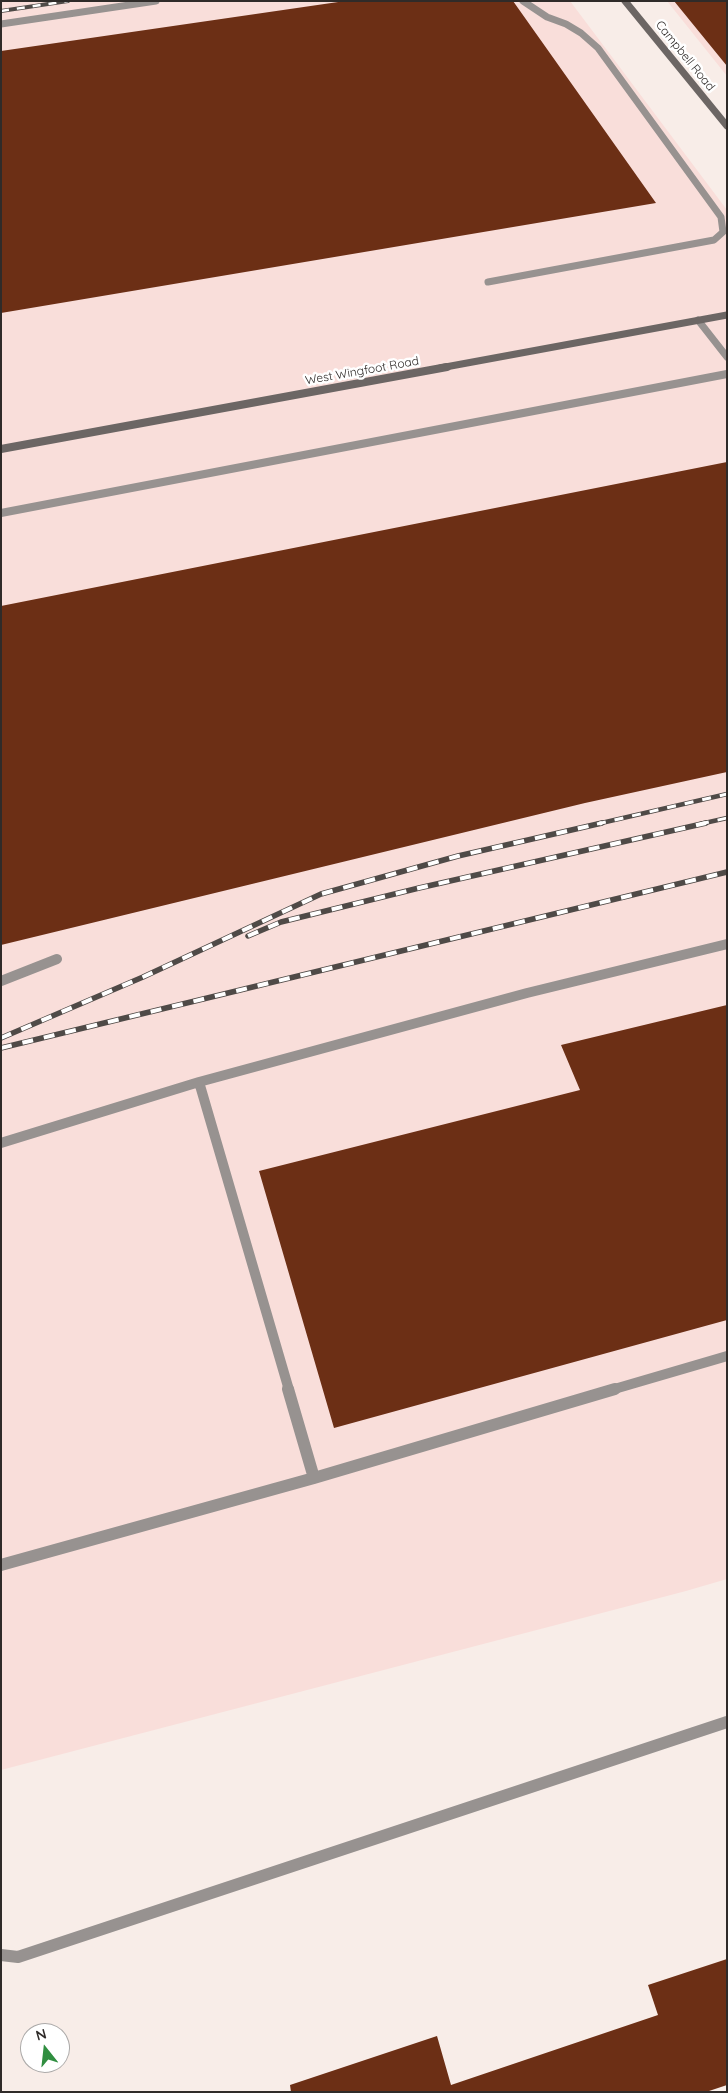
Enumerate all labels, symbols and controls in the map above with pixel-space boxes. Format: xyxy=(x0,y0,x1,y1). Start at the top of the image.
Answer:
street label: Campbell Road xyxy=(652,18,718,94)
street label: West Wingfoot Road xyxy=(304,354,420,388)
north arrow xyxy=(20,2023,70,2073)
text: N xyxy=(34,2024,49,2045)

